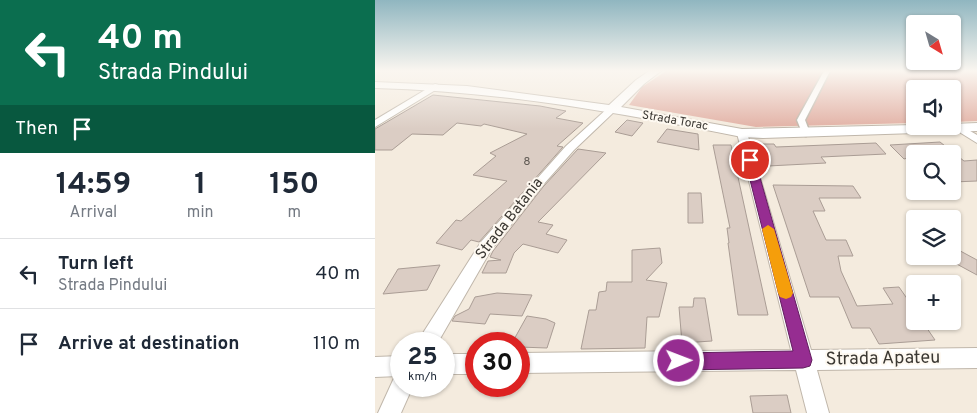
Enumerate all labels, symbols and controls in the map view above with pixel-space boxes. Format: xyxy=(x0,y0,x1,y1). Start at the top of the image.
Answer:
north arrow xyxy=(906,15,961,70)
map controls xyxy=(906,15,961,330)
text: 40 m xyxy=(98,17,183,61)
icon: left xyxy=(15,20,80,85)
text: Strada Pindului xyxy=(98,60,248,87)
button: sound xyxy=(906,80,961,135)
street label: Strada Torac xyxy=(641,107,709,135)
icon: arrive xyxy=(68,115,96,143)
text: Then xyxy=(15,117,58,141)
pin xyxy=(729,139,771,181)
button: search xyxy=(906,145,961,200)
icon: arrive xyxy=(736,146,764,174)
house number: 8 xyxy=(523,154,531,170)
text: 14:59 xyxy=(56,167,131,204)
text: 1 xyxy=(194,167,206,204)
text: 150 xyxy=(269,167,319,204)
street label: Strada Batania xyxy=(472,174,548,264)
text: Arrival xyxy=(70,203,117,223)
text: min xyxy=(187,203,213,223)
text: m xyxy=(287,203,301,223)
button: layers xyxy=(906,210,961,265)
text: Turn left xyxy=(58,252,134,276)
icon: left xyxy=(15,260,43,288)
text: 40 m xyxy=(315,262,360,286)
button: + xyxy=(906,275,961,330)
text: Strada Pindului xyxy=(58,276,167,296)
icon: arrive xyxy=(15,330,43,358)
text: Arrive at destination xyxy=(58,332,239,356)
text: 110 m xyxy=(313,332,360,356)
speed limit sign: 30 xyxy=(465,332,530,397)
position arrow xyxy=(652,334,704,386)
text: 25 xyxy=(407,342,438,374)
street label: Strada Apateu xyxy=(826,347,940,371)
text: km/h xyxy=(408,369,437,385)

